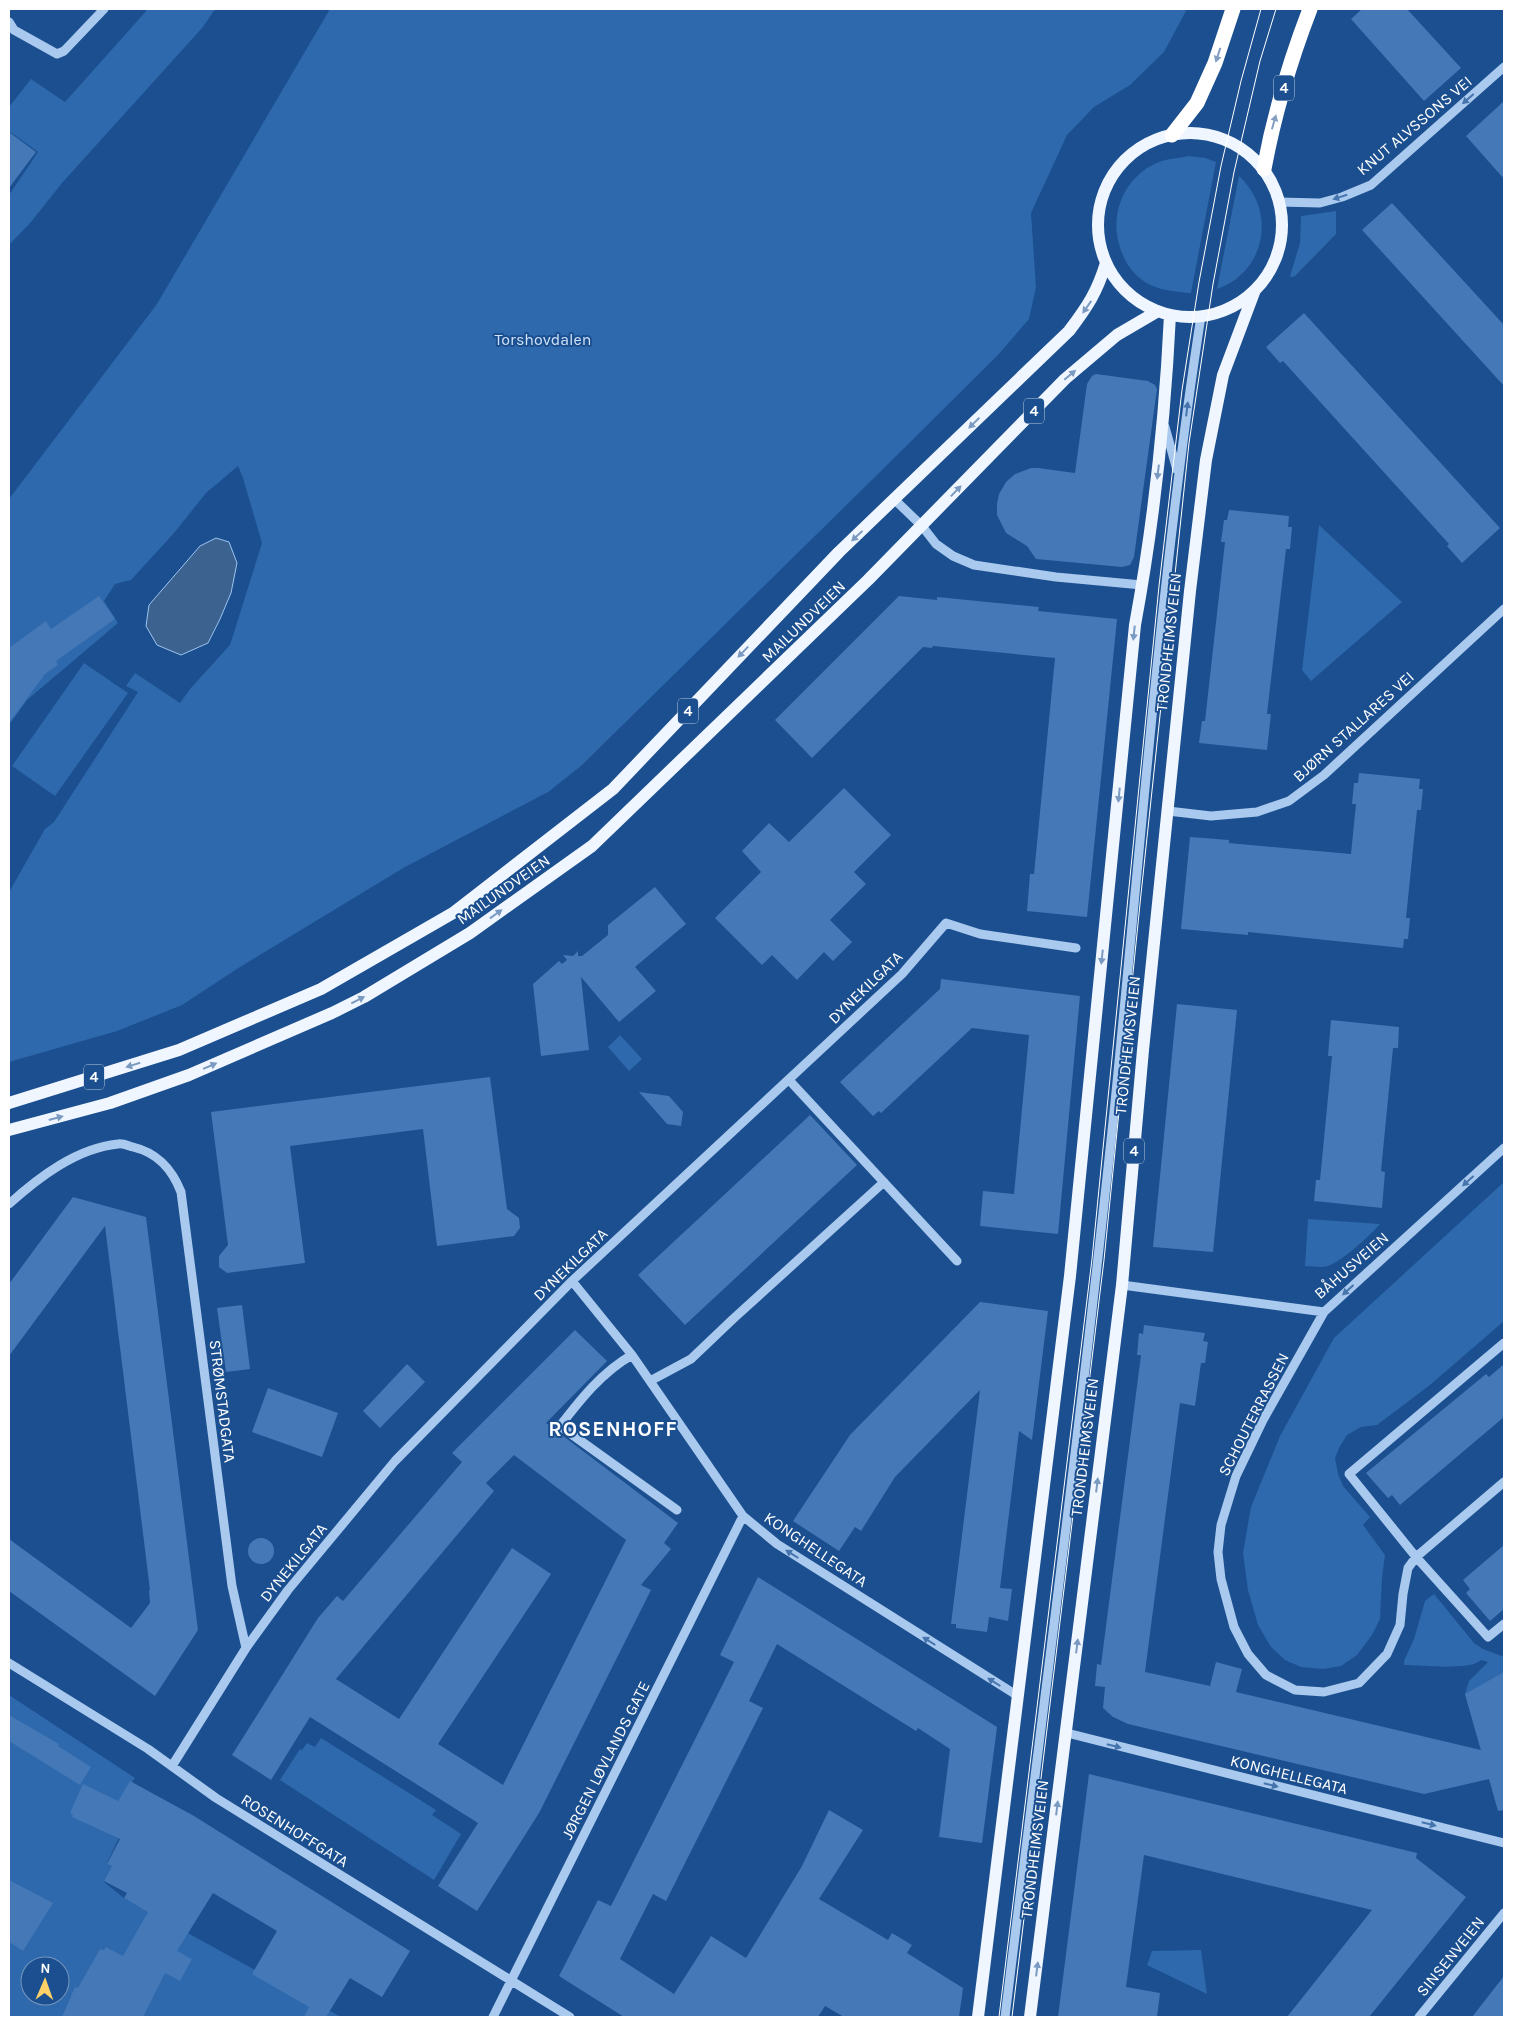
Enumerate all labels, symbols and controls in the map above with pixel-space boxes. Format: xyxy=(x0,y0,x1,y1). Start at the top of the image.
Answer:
one-way arrow xyxy=(1214,48,1222,63)
street label: KNUT ALVSSONS VEI xyxy=(1353,72,1476,179)
road number: 4 xyxy=(1274,76,1294,100)
one-way arrow xyxy=(1461,94,1474,105)
one-way arrow xyxy=(1270,114,1278,129)
one-way arrow xyxy=(1332,194,1347,202)
one-way arrow xyxy=(1082,300,1092,314)
park label: Torshovdalen xyxy=(495,330,591,349)
one-way arrow xyxy=(1063,370,1076,381)
road number: 4 xyxy=(1024,398,1044,424)
one-way arrow xyxy=(1183,401,1191,417)
one-way arrow xyxy=(968,417,980,429)
one-way arrow xyxy=(1154,465,1162,481)
one-way arrow xyxy=(950,486,962,498)
one-way arrow xyxy=(851,530,863,542)
street label: TRONDHEIMSVEIEN xyxy=(1152,572,1185,712)
street label: MAILUNDVEIEN xyxy=(758,577,849,666)
one-way arrow xyxy=(1130,625,1138,641)
one-way arrow xyxy=(737,646,749,658)
street label: BJØRN STALLARES VEI xyxy=(1289,667,1418,786)
road number: 4 xyxy=(678,698,698,724)
one-way arrow xyxy=(1114,787,1122,803)
street label: MAILUNDVEIEN xyxy=(453,850,553,928)
one-way arrow xyxy=(489,909,503,919)
street label: DYNEKILGATA xyxy=(824,947,906,1028)
one-way arrow xyxy=(1098,949,1106,965)
street label: TRONDHEIMSVEIEN xyxy=(1111,975,1144,1115)
one-way arrow xyxy=(351,996,365,1004)
one-way arrow xyxy=(125,1061,140,1069)
one-way arrow xyxy=(203,1061,217,1069)
road number: 4 xyxy=(84,1064,104,1090)
one-way arrow xyxy=(48,1113,63,1121)
road number: 4 xyxy=(1124,1138,1144,1164)
one-way arrow xyxy=(1463,1175,1475,1187)
street label: DYNEKILGATA xyxy=(529,1224,611,1305)
street label: BÅHUSVEIEN xyxy=(1310,1228,1392,1303)
one-way arrow xyxy=(1343,1284,1355,1296)
street label: STRØMSTADGATA xyxy=(206,1339,239,1464)
street label: SCHOUTERRASSEN xyxy=(1214,1349,1293,1479)
street label: TRONDHEIMSVEIEN xyxy=(1067,1377,1102,1517)
district label: ROSENHOFF xyxy=(548,1417,678,1441)
one-way arrow xyxy=(1093,1477,1101,1493)
street label: KONGHELLEGATA xyxy=(761,1508,871,1591)
street label: DYNEKILGATA xyxy=(256,1519,331,1606)
one-way arrow xyxy=(785,1549,799,1558)
one-way arrow xyxy=(922,1636,936,1646)
one-way arrow xyxy=(1073,1638,1081,1654)
one-way arrow xyxy=(987,1677,1000,1687)
street label: JØRGEN LØVLANDS GATE xyxy=(557,1678,654,1842)
one-way arrow xyxy=(1106,1742,1121,1750)
street label: KONGHELLEGATA xyxy=(1228,1751,1350,1798)
street label: TRONDHEIMSVEIEN xyxy=(1017,1779,1052,1919)
one-way arrow xyxy=(1264,1781,1279,1789)
street label: ROSENHOFFGATA xyxy=(238,1790,352,1871)
one-way arrow xyxy=(1053,1799,1061,1815)
one-way arrow xyxy=(1422,1820,1437,1828)
street label: SINSENVEIEN xyxy=(1412,1913,1488,2000)
north arrow xyxy=(20,1956,70,2006)
text: N xyxy=(40,1960,51,1977)
one-way arrow xyxy=(1033,1961,1041,1977)

